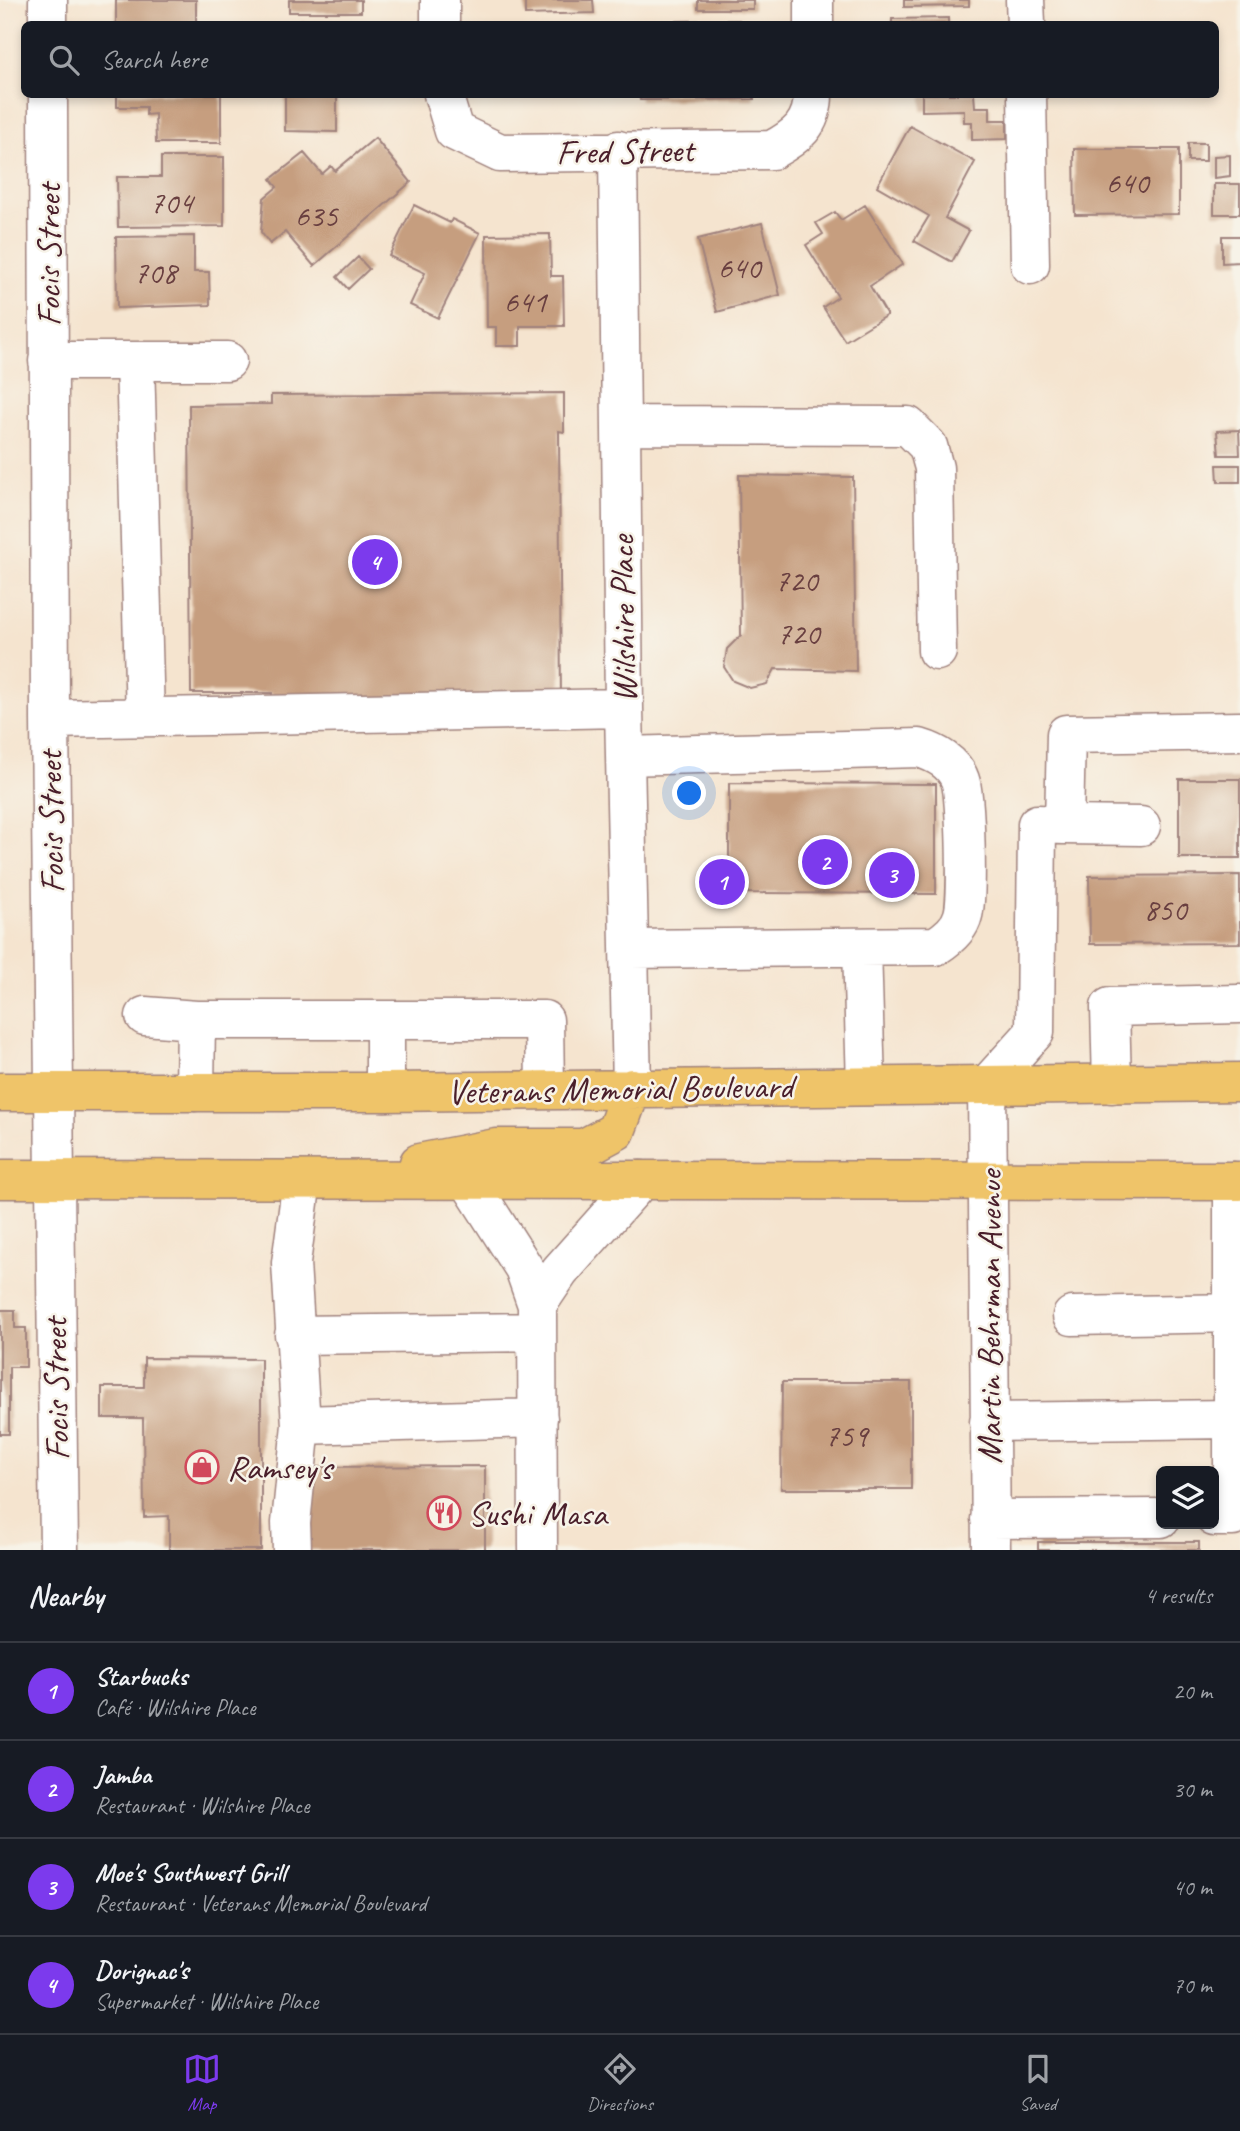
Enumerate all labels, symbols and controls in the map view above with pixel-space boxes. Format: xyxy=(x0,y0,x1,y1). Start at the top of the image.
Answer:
search box xyxy=(21,21,1219,98)
icon: search xyxy=(45,41,83,79)
text: Search here xyxy=(101,43,207,76)
street label: Fred Street xyxy=(556,127,697,175)
house number: 640 xyxy=(1105,162,1151,203)
street label: Focis Street xyxy=(26,180,71,326)
house number: 704 xyxy=(149,182,196,223)
house number: 635 xyxy=(294,195,339,236)
house number: 640 xyxy=(717,247,763,288)
house number: 708 xyxy=(133,252,179,293)
house number: 641 xyxy=(503,281,548,322)
street label: Wilshire Place xyxy=(599,532,647,703)
pin: 4 xyxy=(352,536,398,588)
house number: 720 xyxy=(774,560,820,601)
house number: 720 xyxy=(776,613,822,654)
street label: Focis Street xyxy=(27,747,75,894)
your location xyxy=(672,776,706,810)
pin: 2 xyxy=(802,836,848,888)
pin: 3 xyxy=(869,849,915,901)
pin: 1 xyxy=(699,856,745,908)
house number: 850 xyxy=(1143,889,1189,930)
street label: Veterans Memorial Boulevard xyxy=(447,1063,798,1115)
street label: Martin Behrman Avenue xyxy=(967,1168,1012,1464)
street label: Focis Street xyxy=(32,1314,80,1461)
house number: 759 xyxy=(824,1415,870,1456)
place label: Ramsey's xyxy=(227,1445,335,1490)
shop icon: Ramsey's xyxy=(183,1448,221,1486)
map controls xyxy=(1156,1466,1219,1529)
button: layers xyxy=(1156,1466,1219,1529)
place label: Sushi Masa xyxy=(468,1491,610,1536)
restaurant icon: Sushi Masa xyxy=(425,1494,463,1532)
text: Nearby xyxy=(28,1577,104,1615)
text: 4 results xyxy=(1145,1581,1212,1610)
text: Starbucks xyxy=(95,1660,187,1693)
text: 1 xyxy=(46,1677,56,1706)
text: 20 m xyxy=(1173,1677,1212,1706)
text: Café · Wilshire Place xyxy=(95,1693,256,1722)
text: Jamba xyxy=(95,1758,152,1791)
text: 2 xyxy=(46,1775,56,1804)
text: 30 m xyxy=(1173,1775,1212,1804)
text: Restaurant · Wilshire Place xyxy=(95,1791,310,1820)
text: Moe's Southwest Grill xyxy=(95,1856,286,1889)
text: 3 xyxy=(46,1873,56,1902)
text: 40 m xyxy=(1173,1873,1212,1902)
text: Restaurant · Veterans Memorial Boulevard xyxy=(95,1889,427,1918)
text: Dorignac's xyxy=(95,1954,188,1987)
text: 4 xyxy=(46,1971,56,2000)
text: 70 m xyxy=(1173,1971,1212,2000)
text: Supermarket · Wilshire Place xyxy=(95,1987,318,2016)
tab: Map xyxy=(183,2050,221,2116)
tab: Directions xyxy=(587,2050,653,2116)
tab: Saved xyxy=(1019,2050,1057,2116)

